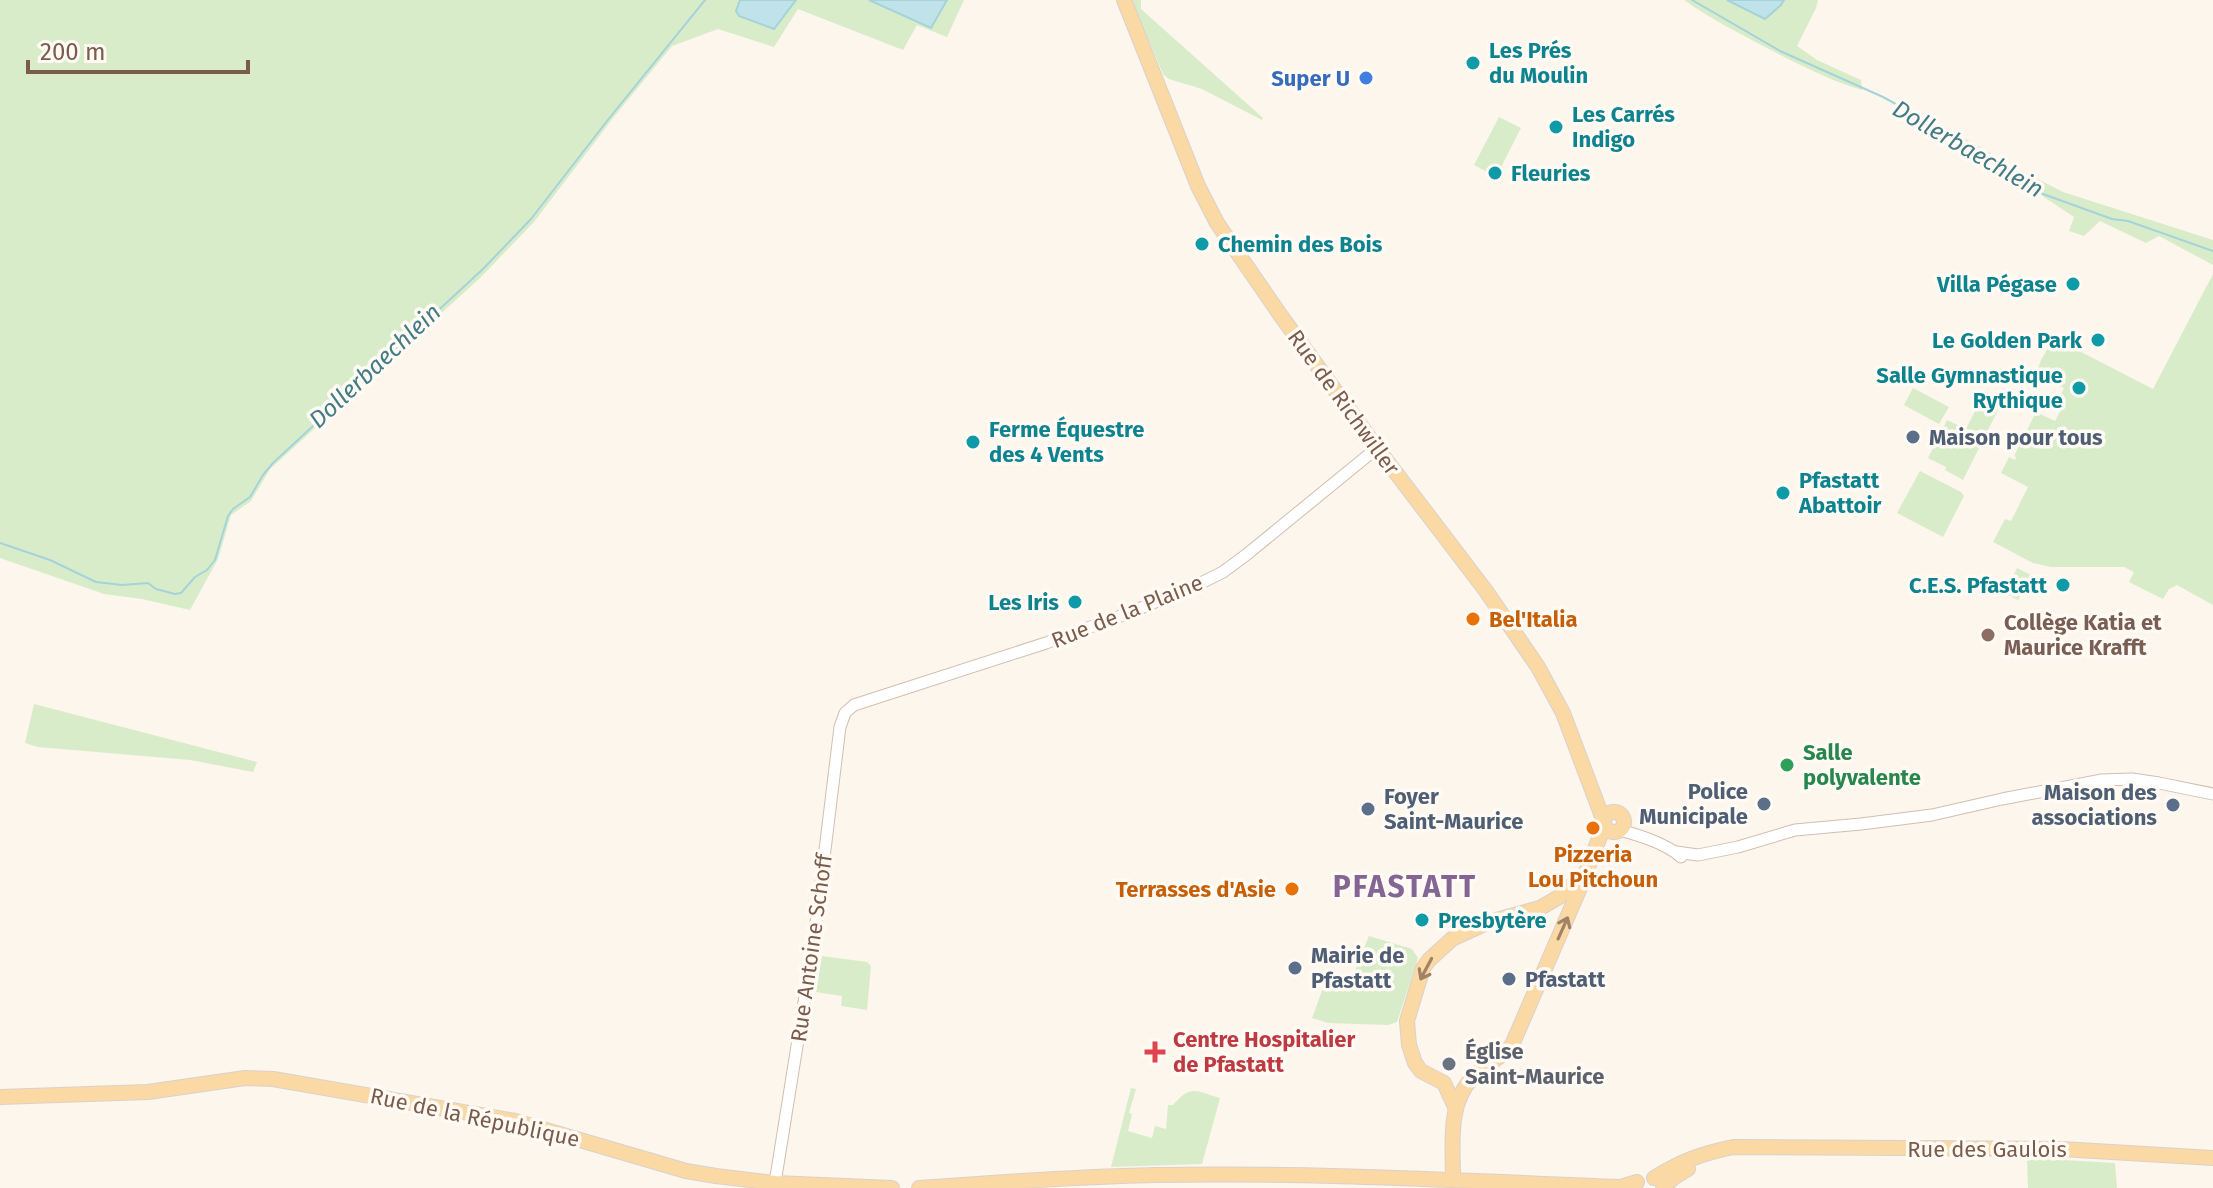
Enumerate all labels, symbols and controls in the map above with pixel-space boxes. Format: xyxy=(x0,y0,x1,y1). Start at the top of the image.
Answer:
scale bar xyxy=(28,24,248,74)
place label: Les Prés du Moulin xyxy=(1489,37,1588,89)
text: 200 m xyxy=(40,38,106,66)
marker: Les Prés du Moulin xyxy=(1464,54,1482,72)
place label: Super U xyxy=(1271,65,1350,92)
marker: Super U xyxy=(1357,69,1375,87)
water label: Dollerbaechlein xyxy=(1888,95,2048,203)
place label: Les Carrés Indigo xyxy=(1572,101,1675,153)
marker: Les Carrés Indigo xyxy=(1547,118,1565,136)
place label: Fleuries xyxy=(1511,160,1591,187)
marker: Fleuries xyxy=(1486,164,1504,182)
place label: Chemin des Bois xyxy=(1218,231,1383,258)
marker: Chemin des Bois xyxy=(1193,235,1211,253)
place label: Villa Pégase xyxy=(1936,271,2057,298)
marker: Villa Pégase xyxy=(2064,275,2082,293)
water label: Dollerbaechlein xyxy=(304,298,446,434)
street label: Rue de Richwiller xyxy=(1282,324,1406,481)
place label: Le Golden Park xyxy=(1932,327,2083,354)
marker: Le Golden Park xyxy=(2089,331,2107,349)
place label: Salle Gymnastique Rythique xyxy=(1876,362,2063,414)
marker: Salle Gymnastique Rythique xyxy=(2070,379,2088,397)
place label: Ferme Équestre des 4 Vents xyxy=(989,416,1144,468)
place label: Maison pour tous xyxy=(1929,424,2103,451)
marker: Maison pour tous xyxy=(1904,428,1922,446)
marker: Ferme Équestre des 4 Vents xyxy=(964,433,982,451)
place label: Pfastatt Abattoir xyxy=(1798,467,1882,519)
marker: Pfastatt Abattoir xyxy=(1774,484,1792,502)
street label: Rue de la Plaine xyxy=(1047,569,1207,654)
place label: C.E.S. Pfastatt xyxy=(1909,572,2047,599)
marker: C.E.S. Pfastatt xyxy=(2054,576,2072,594)
place label: Les Iris xyxy=(988,589,1059,616)
marker: Les Iris xyxy=(1066,593,1084,611)
place label: Bel'Italia xyxy=(1489,606,1577,633)
place label: Collège Katia et Maurice Krafft xyxy=(2004,609,2162,661)
marker: Bel'Italia xyxy=(1464,610,1482,628)
marker: Collège Katia et Maurice Krafft xyxy=(1979,626,1997,644)
place label: Salle polyvalente xyxy=(1803,739,1921,791)
marker: Salle polyvalente xyxy=(1778,756,1796,774)
place label: Police Municipale xyxy=(1639,778,1748,830)
place label: Maison des associations xyxy=(2032,779,2157,831)
place label: Foyer Saint-Maurice xyxy=(1384,783,1523,835)
marker: Police Municipale xyxy=(1755,795,1773,813)
marker: Maison des associations xyxy=(2164,796,2182,814)
marker: Foyer Saint-Maurice xyxy=(1359,800,1377,818)
marker: Pizzeria Lou Pitchoun xyxy=(1584,819,1602,837)
place label: Pizzeria Lou Pitchoun xyxy=(1528,841,1658,893)
street label: Rue Antoine Schoff xyxy=(785,851,838,1044)
district label: PFASTATT xyxy=(1333,869,1477,905)
place label: Terrasses d'Asie xyxy=(1116,876,1276,903)
marker: Terrasses d'Asie xyxy=(1283,880,1301,898)
place label: Presbytère xyxy=(1438,907,1547,934)
marker: Presbytère xyxy=(1413,911,1431,929)
one-way arrow xyxy=(1556,916,1571,941)
place label: Mairie de Pfastatt xyxy=(1311,942,1404,994)
one-way arrow xyxy=(1418,956,1433,980)
marker: Mairie de Pfastatt xyxy=(1286,959,1304,977)
place label: Pfastatt xyxy=(1525,966,1606,993)
marker: Pfastatt xyxy=(1500,970,1518,988)
place label: Centre Hospitalier de Pfastatt xyxy=(1173,1026,1355,1078)
place label: Église Saint-Maurice xyxy=(1465,1038,1604,1090)
marker: Centre Hospitalier de Pfastatt xyxy=(1144,1041,1166,1063)
marker: Église Saint-Maurice xyxy=(1440,1055,1458,1073)
street label: Rue de la République xyxy=(368,1082,582,1153)
street label: Rue des Gaulois xyxy=(1907,1136,2067,1163)

